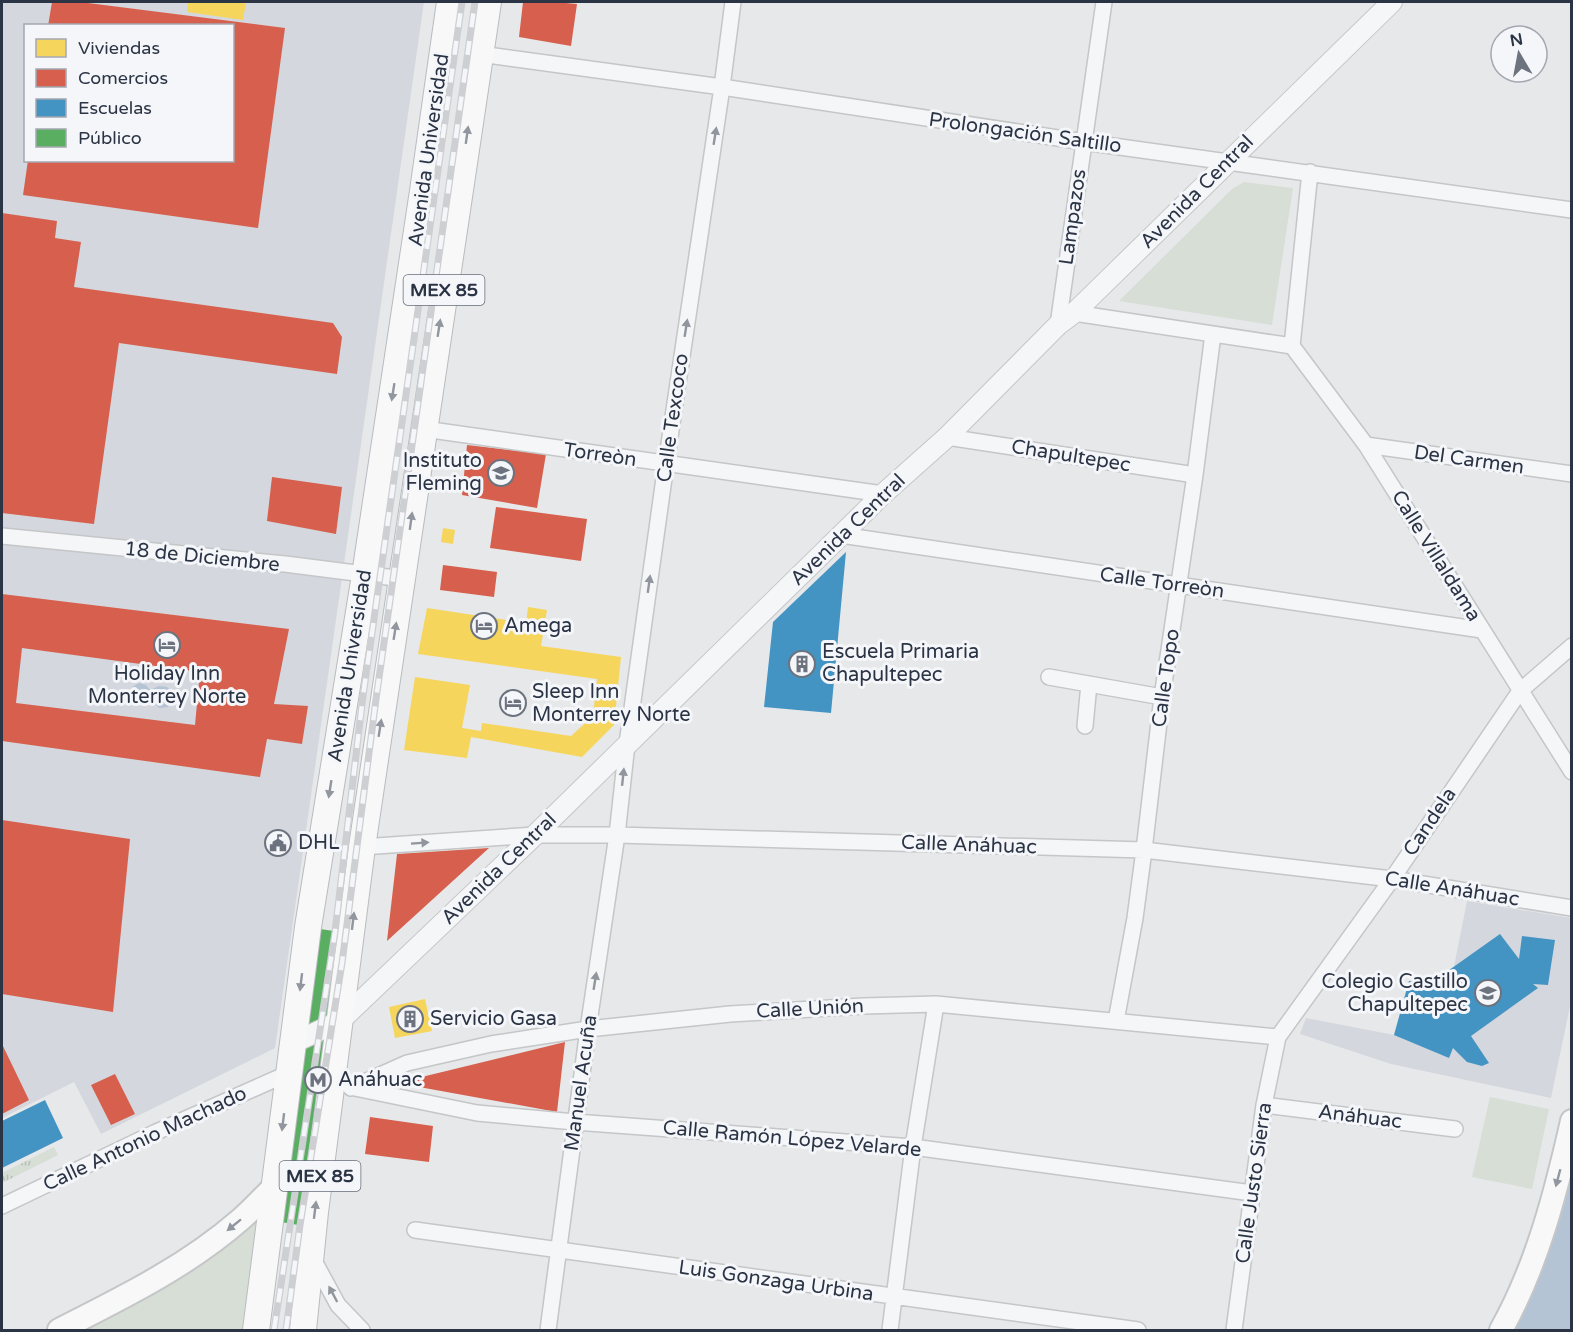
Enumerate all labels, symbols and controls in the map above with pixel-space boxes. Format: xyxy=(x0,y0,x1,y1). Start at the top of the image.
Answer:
legend xyxy=(24,24,234,162)
north arrow xyxy=(1489,24,1549,84)
text: N xyxy=(1509,29,1525,51)
text: Viviendas xyxy=(78,37,160,59)
street label: Avenida Universidad xyxy=(404,52,454,248)
text: Comercios xyxy=(78,67,168,89)
text: Escuelas xyxy=(78,97,152,119)
street label: Prolongación Saltillo xyxy=(927,108,1123,158)
one-way arrow xyxy=(463,126,472,145)
one-way arrow xyxy=(711,126,720,145)
text: Público xyxy=(78,127,142,149)
street label: Avenida Central xyxy=(1135,130,1259,254)
street label: Lampazos xyxy=(1054,167,1092,267)
road number: MEX 85 xyxy=(404,275,484,305)
one-way arrow xyxy=(434,319,443,338)
one-way arrow xyxy=(682,319,691,338)
street label: Calle Texcoco xyxy=(652,352,694,484)
one-way arrow xyxy=(388,382,397,401)
street label: Chapultepec xyxy=(1010,435,1132,477)
street label: Torreòn xyxy=(562,438,638,472)
street label: Del Carmen xyxy=(1412,440,1526,480)
place label: Instituto Fleming xyxy=(403,449,482,496)
school or university icon: Instituto Fleming xyxy=(486,458,516,488)
street label: Avenida Central xyxy=(786,469,910,591)
street label: Calle Villaldama xyxy=(1386,486,1486,626)
one-way arrow xyxy=(406,512,415,531)
street label: 18 de Diciembre xyxy=(123,537,281,577)
street label: Calle Torreòn xyxy=(1098,562,1226,604)
street label: Avenida Universidad xyxy=(323,568,377,764)
one-way arrow xyxy=(644,574,654,593)
hotel icon: Amega xyxy=(469,611,499,641)
place label: Amega xyxy=(504,614,572,638)
one-way arrow xyxy=(391,621,400,640)
street label: Calle Topo xyxy=(1147,627,1185,729)
hotel icon: Holiday Inn Monterrey Norte xyxy=(152,630,182,660)
place label: Escuela Primaria Chapultepec xyxy=(822,640,979,687)
building icon: Escuela Primaria Chapultepec xyxy=(787,649,817,679)
place label: Holiday Inn Monterrey Norte xyxy=(88,662,246,709)
place label: Sleep Inn Monterrey Norte xyxy=(532,680,691,727)
hotel icon: Sleep Inn Monterrey Norte xyxy=(498,688,528,718)
one-way arrow xyxy=(376,719,385,738)
one-way arrow xyxy=(618,768,628,787)
one-way arrow xyxy=(326,780,335,799)
street label: Candela xyxy=(1398,783,1462,861)
street label: Avenida Central xyxy=(437,808,561,930)
public building icon: DHL xyxy=(263,828,293,858)
place label: DHL xyxy=(298,831,340,855)
street label: Calle Anáhuac xyxy=(901,831,1037,859)
one-way arrow xyxy=(411,838,430,848)
street label: Calle Anáhuac xyxy=(1383,867,1521,911)
one-way arrow xyxy=(348,912,357,931)
place label: Colegio Castillo Chapultepec xyxy=(1322,970,1468,1017)
one-way arrow xyxy=(591,971,600,990)
one-way arrow xyxy=(296,973,305,992)
school or university icon: Colegio Castillo Chapultepec xyxy=(1473,978,1503,1008)
street label: Calle Unión xyxy=(755,994,865,1024)
building icon: Servicio Gasa xyxy=(395,1004,425,1034)
place label: Servicio Gasa xyxy=(430,1007,557,1031)
street label: Manuel Acuña xyxy=(560,1013,602,1153)
metro station icon: Anáhuac xyxy=(303,1065,333,1095)
place label: Anáhuac xyxy=(338,1068,422,1092)
street label: Calle Antonio Machado xyxy=(39,1081,251,1197)
street label: Anáhuac xyxy=(1317,1100,1403,1134)
street label: Calle Justo Sierra xyxy=(1231,1101,1277,1265)
one-way arrow xyxy=(279,1113,288,1132)
street label: Calle Ramón López Velarde xyxy=(662,1116,922,1162)
road number: MEX 85 xyxy=(280,1161,360,1191)
one-way arrow xyxy=(1553,1169,1563,1187)
one-way arrow xyxy=(311,1200,320,1219)
one-way arrow xyxy=(227,1218,242,1231)
street label: Luis Gonzaga Urbina xyxy=(677,1255,875,1307)
one-way arrow xyxy=(328,1285,338,1302)

